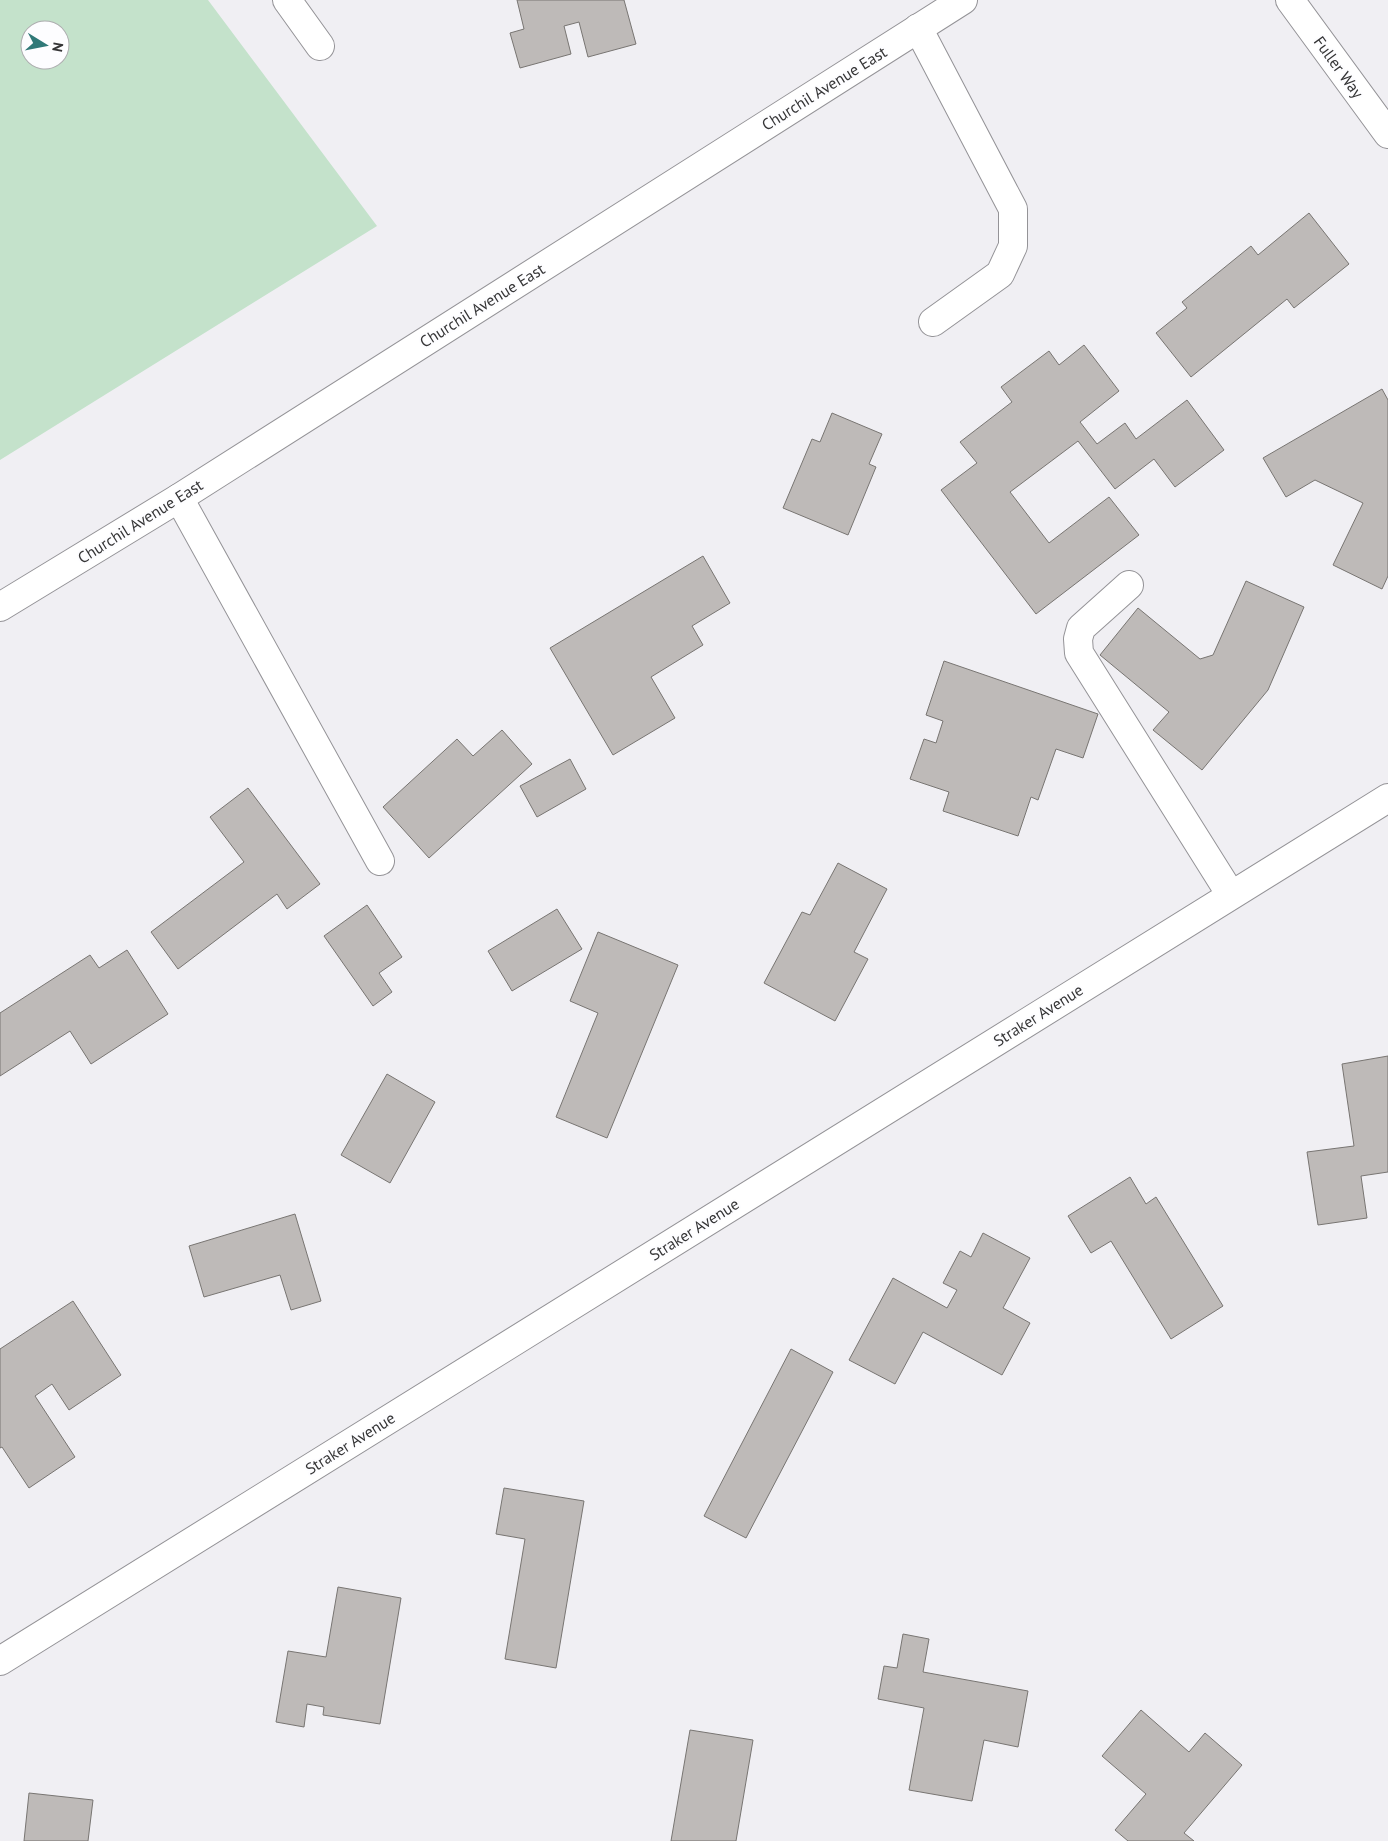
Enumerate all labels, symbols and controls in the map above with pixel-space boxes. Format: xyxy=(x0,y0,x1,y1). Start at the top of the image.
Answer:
north arrow xyxy=(20,20,70,70)
street label: Fuller Way xyxy=(1310,32,1368,102)
text: N xyxy=(48,41,67,53)
street label: Churchil Avenue East xyxy=(758,41,891,135)
street label: Churchil Avenue East xyxy=(416,258,549,352)
street label: Churchil Avenue East xyxy=(74,474,207,568)
street label: Straker Avenue xyxy=(989,979,1087,1051)
street label: Straker Avenue xyxy=(645,1193,743,1265)
street label: Straker Avenue xyxy=(301,1407,399,1479)

